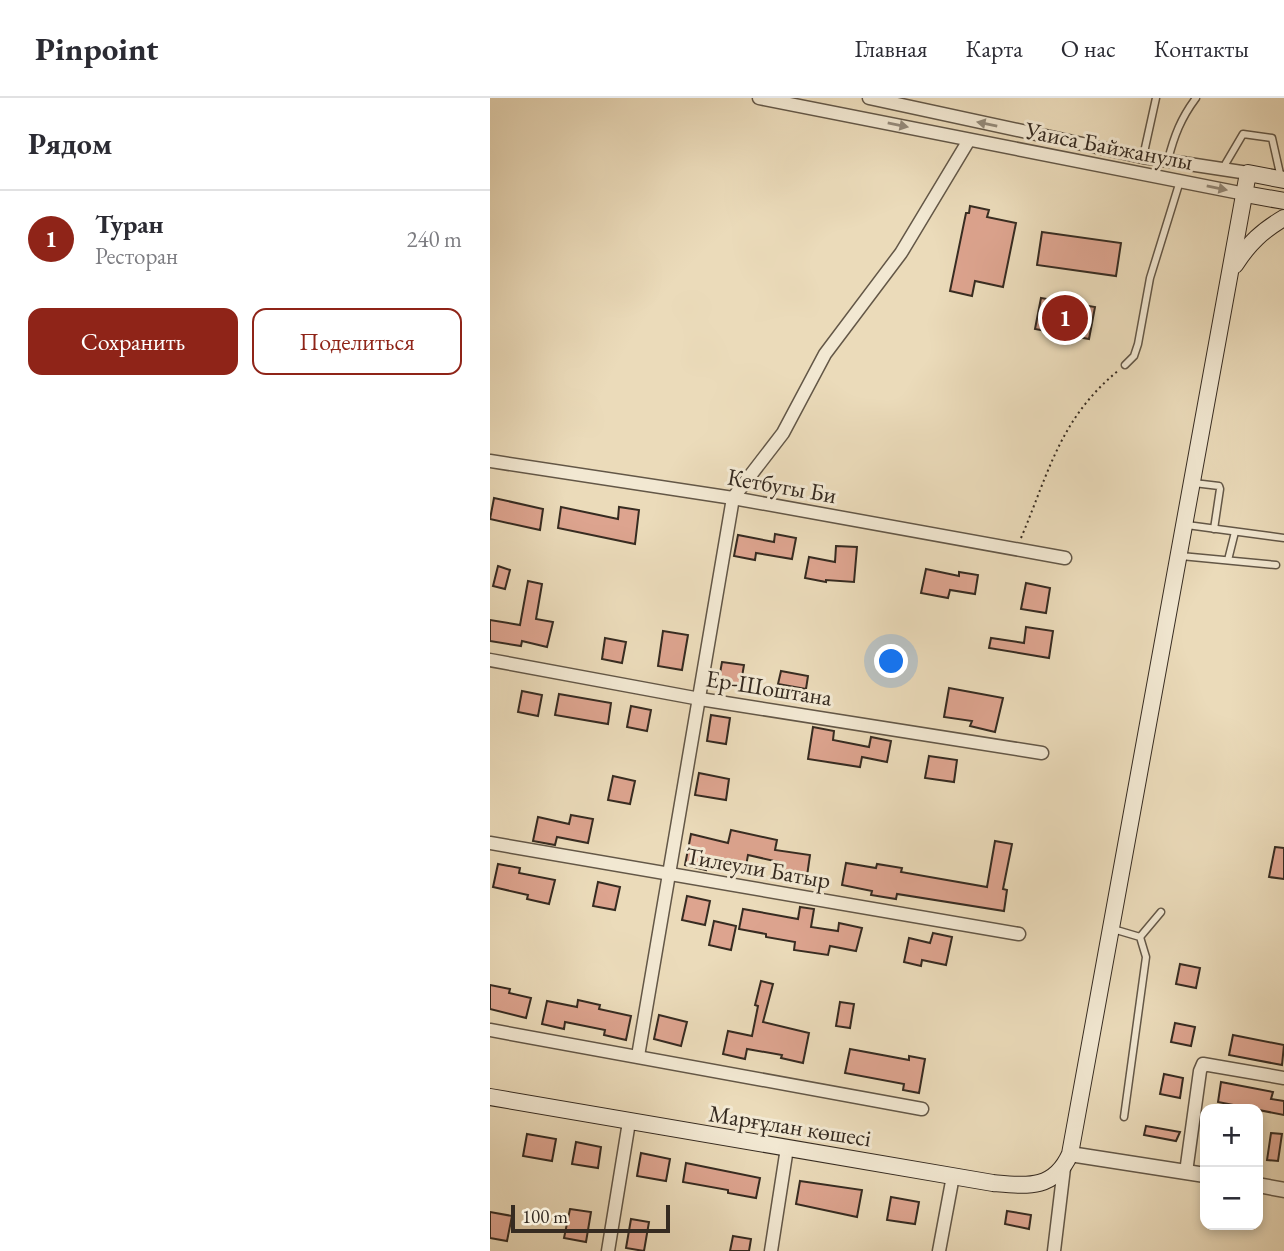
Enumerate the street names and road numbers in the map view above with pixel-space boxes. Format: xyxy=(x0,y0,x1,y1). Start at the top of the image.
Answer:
street label: Уаиса Байжанулы xyxy=(1022,114,1196,177)
street label: Кетбугы Би xyxy=(725,461,840,510)
street label: Ер-Шоштана xyxy=(704,662,835,713)
street label: Тилеули Батыр xyxy=(683,839,833,896)
street label: Марғұлан көшесі xyxy=(707,1097,874,1154)

